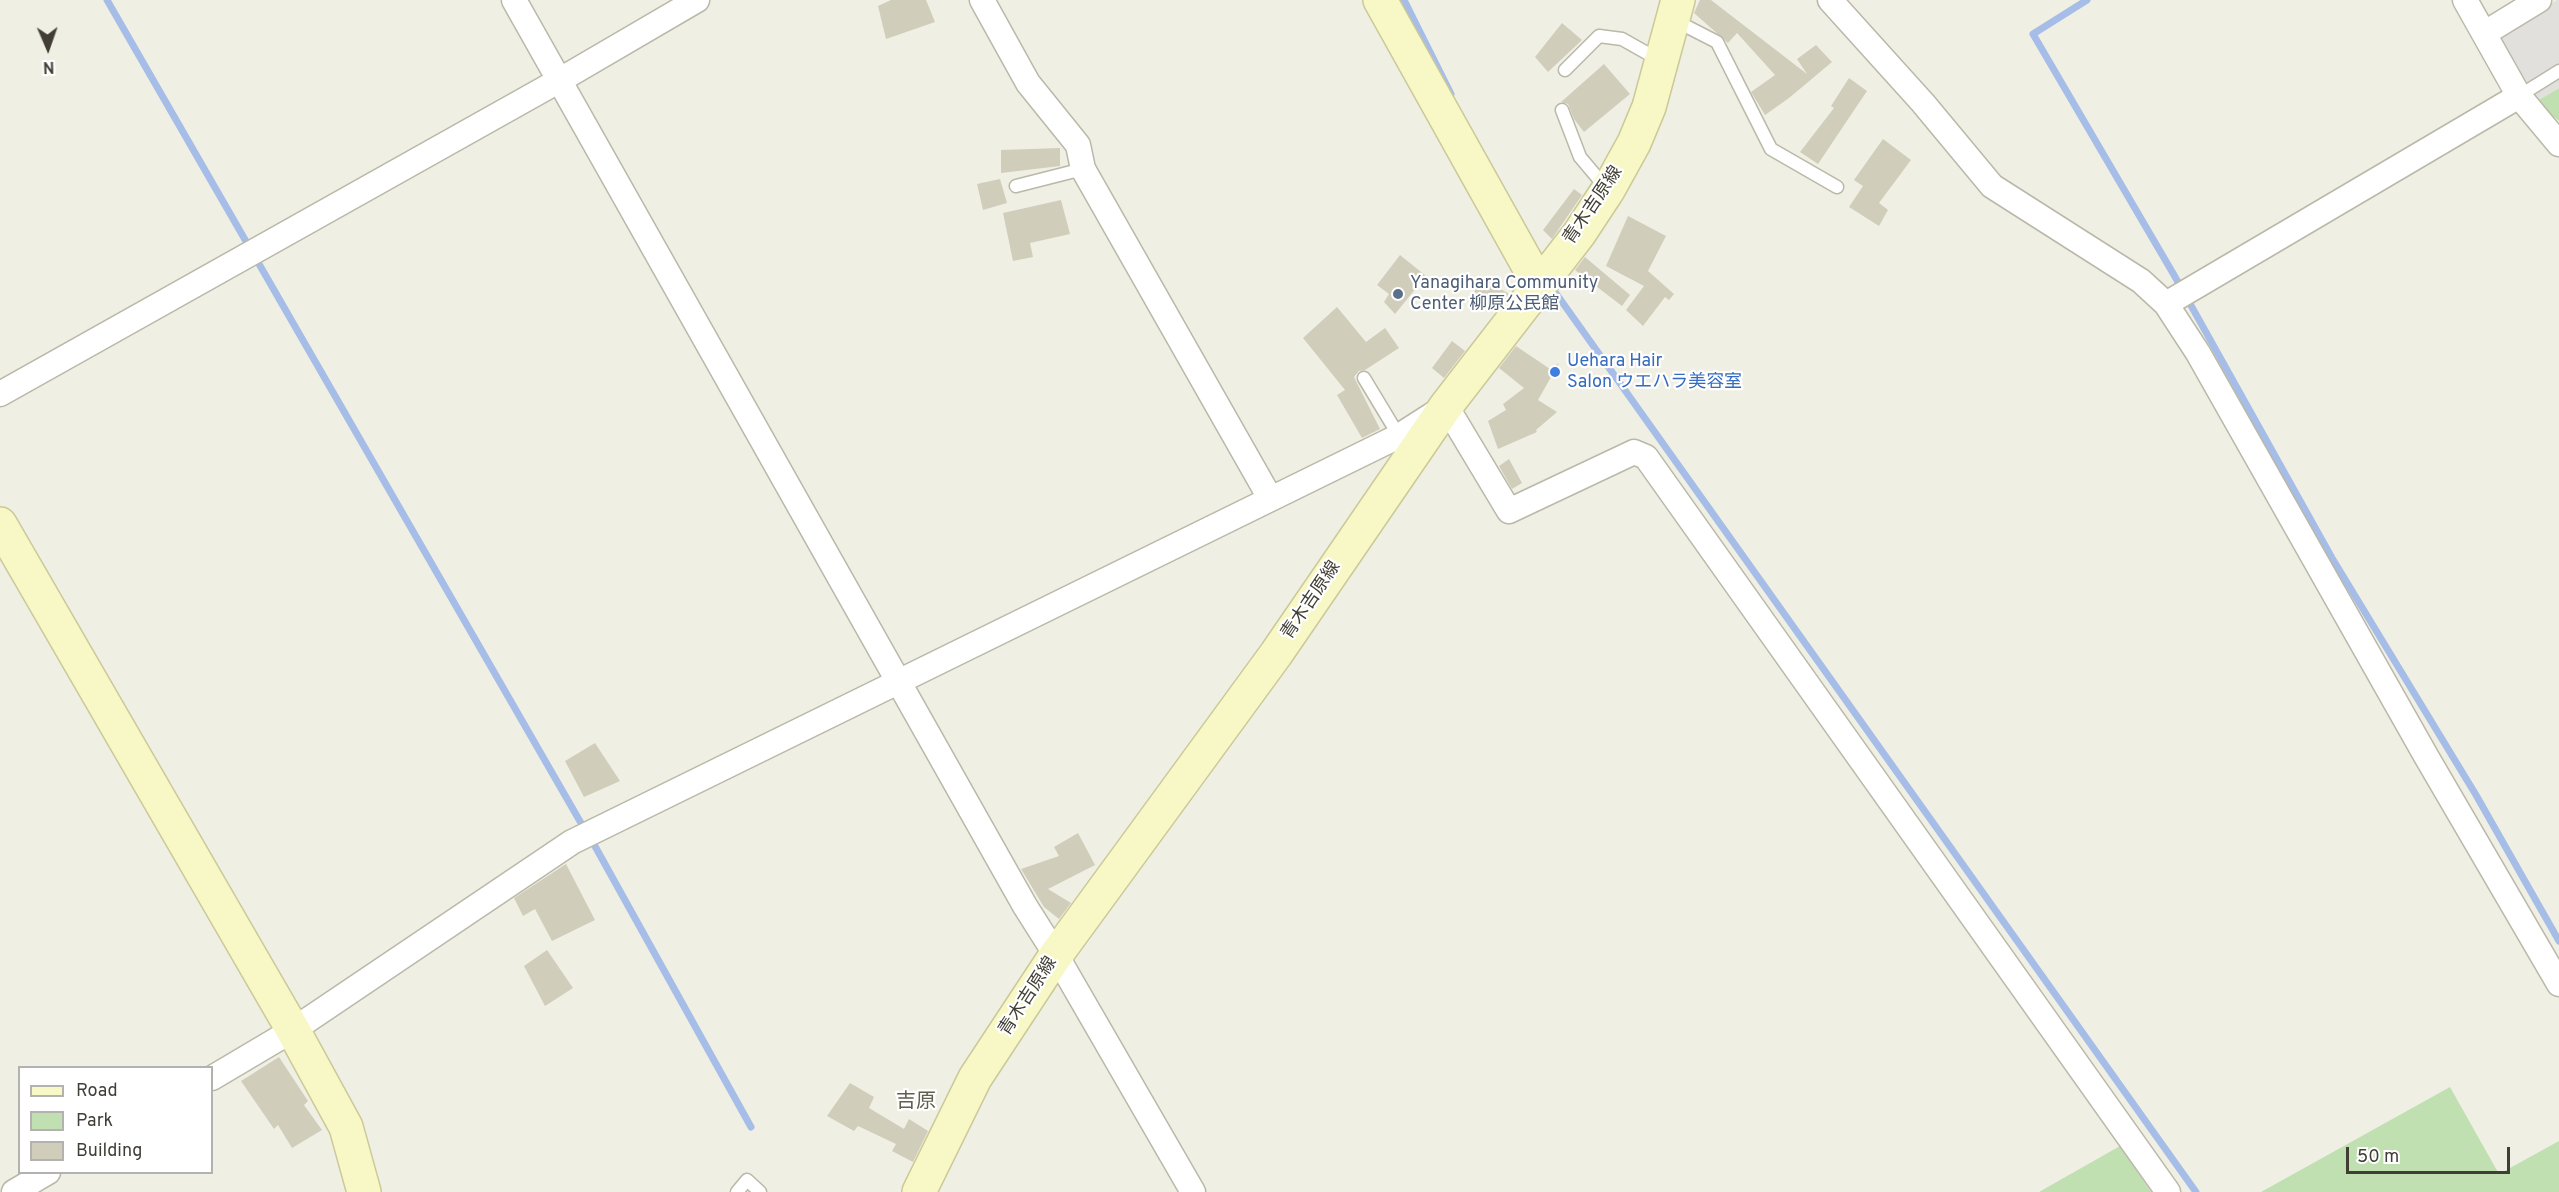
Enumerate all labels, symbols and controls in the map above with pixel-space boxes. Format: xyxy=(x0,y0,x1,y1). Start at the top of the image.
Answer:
north arrow xyxy=(18,18,78,78)
text: N xyxy=(43,56,55,76)
street label: 青木吉原線 xyxy=(1560,163,1628,249)
place label: Yanagihara Community Center 柳原公民館 xyxy=(1410,273,1598,316)
marker: Yanagihara Community Center 柳原公民館 xyxy=(1391,287,1405,301)
place label: Uehara Hair Salon ウエハラ美容室 xyxy=(1567,351,1742,394)
marker: Uehara Hair Salon ウエハラ美容室 xyxy=(1548,365,1562,379)
street label: 青木吉原線 xyxy=(1278,558,1346,644)
street label: 青木吉原線 xyxy=(995,953,1063,1041)
legend xyxy=(18,1066,213,1174)
text: Road xyxy=(76,1080,118,1103)
district label: 吉原 xyxy=(896,1091,936,1115)
text: Park xyxy=(76,1110,113,1133)
scale bar xyxy=(2349,1135,2512,1173)
text: Building xyxy=(76,1140,142,1163)
text: 50 m xyxy=(2357,1146,2399,1169)

